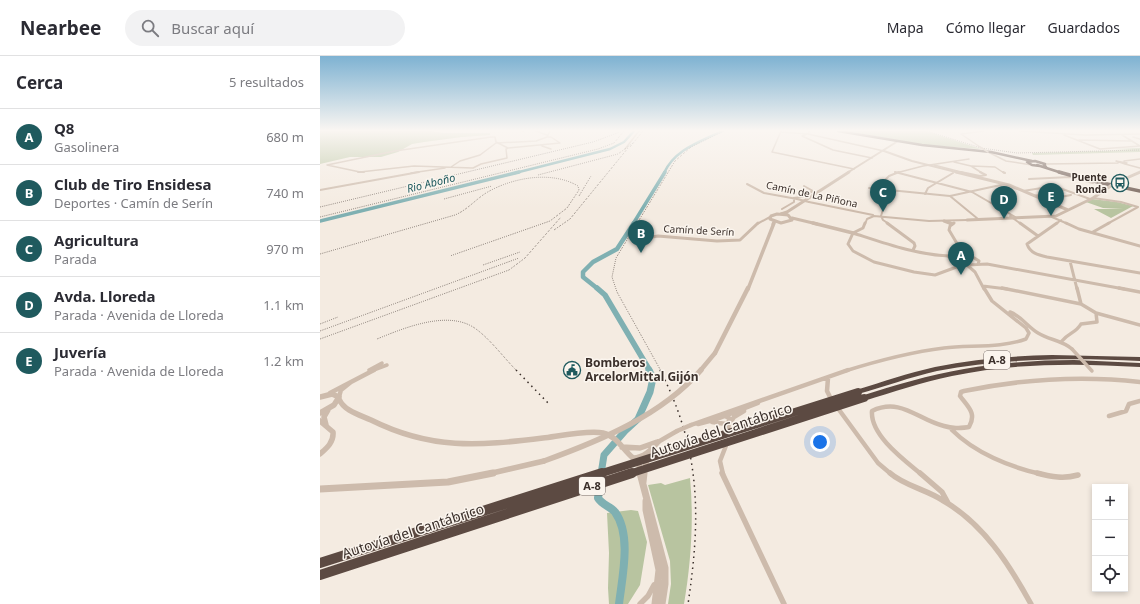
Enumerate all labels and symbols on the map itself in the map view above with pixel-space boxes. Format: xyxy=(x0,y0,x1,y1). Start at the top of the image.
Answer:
water label: Rio Aboño xyxy=(405,169,457,196)
place label: Puente Ronda xyxy=(1072,170,1107,196)
bus stop icon: Puente Ronda xyxy=(1110,173,1130,193)
street label: Camín de La Piñona xyxy=(765,177,859,211)
pin: C xyxy=(870,179,896,212)
pin: E xyxy=(1038,183,1064,216)
pin: D xyxy=(991,186,1017,219)
pin: B xyxy=(628,220,654,253)
street label: Camín de Serín xyxy=(663,221,735,239)
pin: A xyxy=(948,242,974,275)
road number: A-8 xyxy=(984,351,1010,369)
place label: Bomberos ArcelorMittal Gijón xyxy=(585,354,699,385)
public building icon: Bomberos ArcelorMittal Gijón xyxy=(562,360,582,380)
street label: Autovía del Cantábrico xyxy=(647,398,794,461)
your location xyxy=(810,432,830,452)
road number: A-8 xyxy=(579,477,605,495)
street label: Autovía del Cantábrico xyxy=(339,499,486,562)

